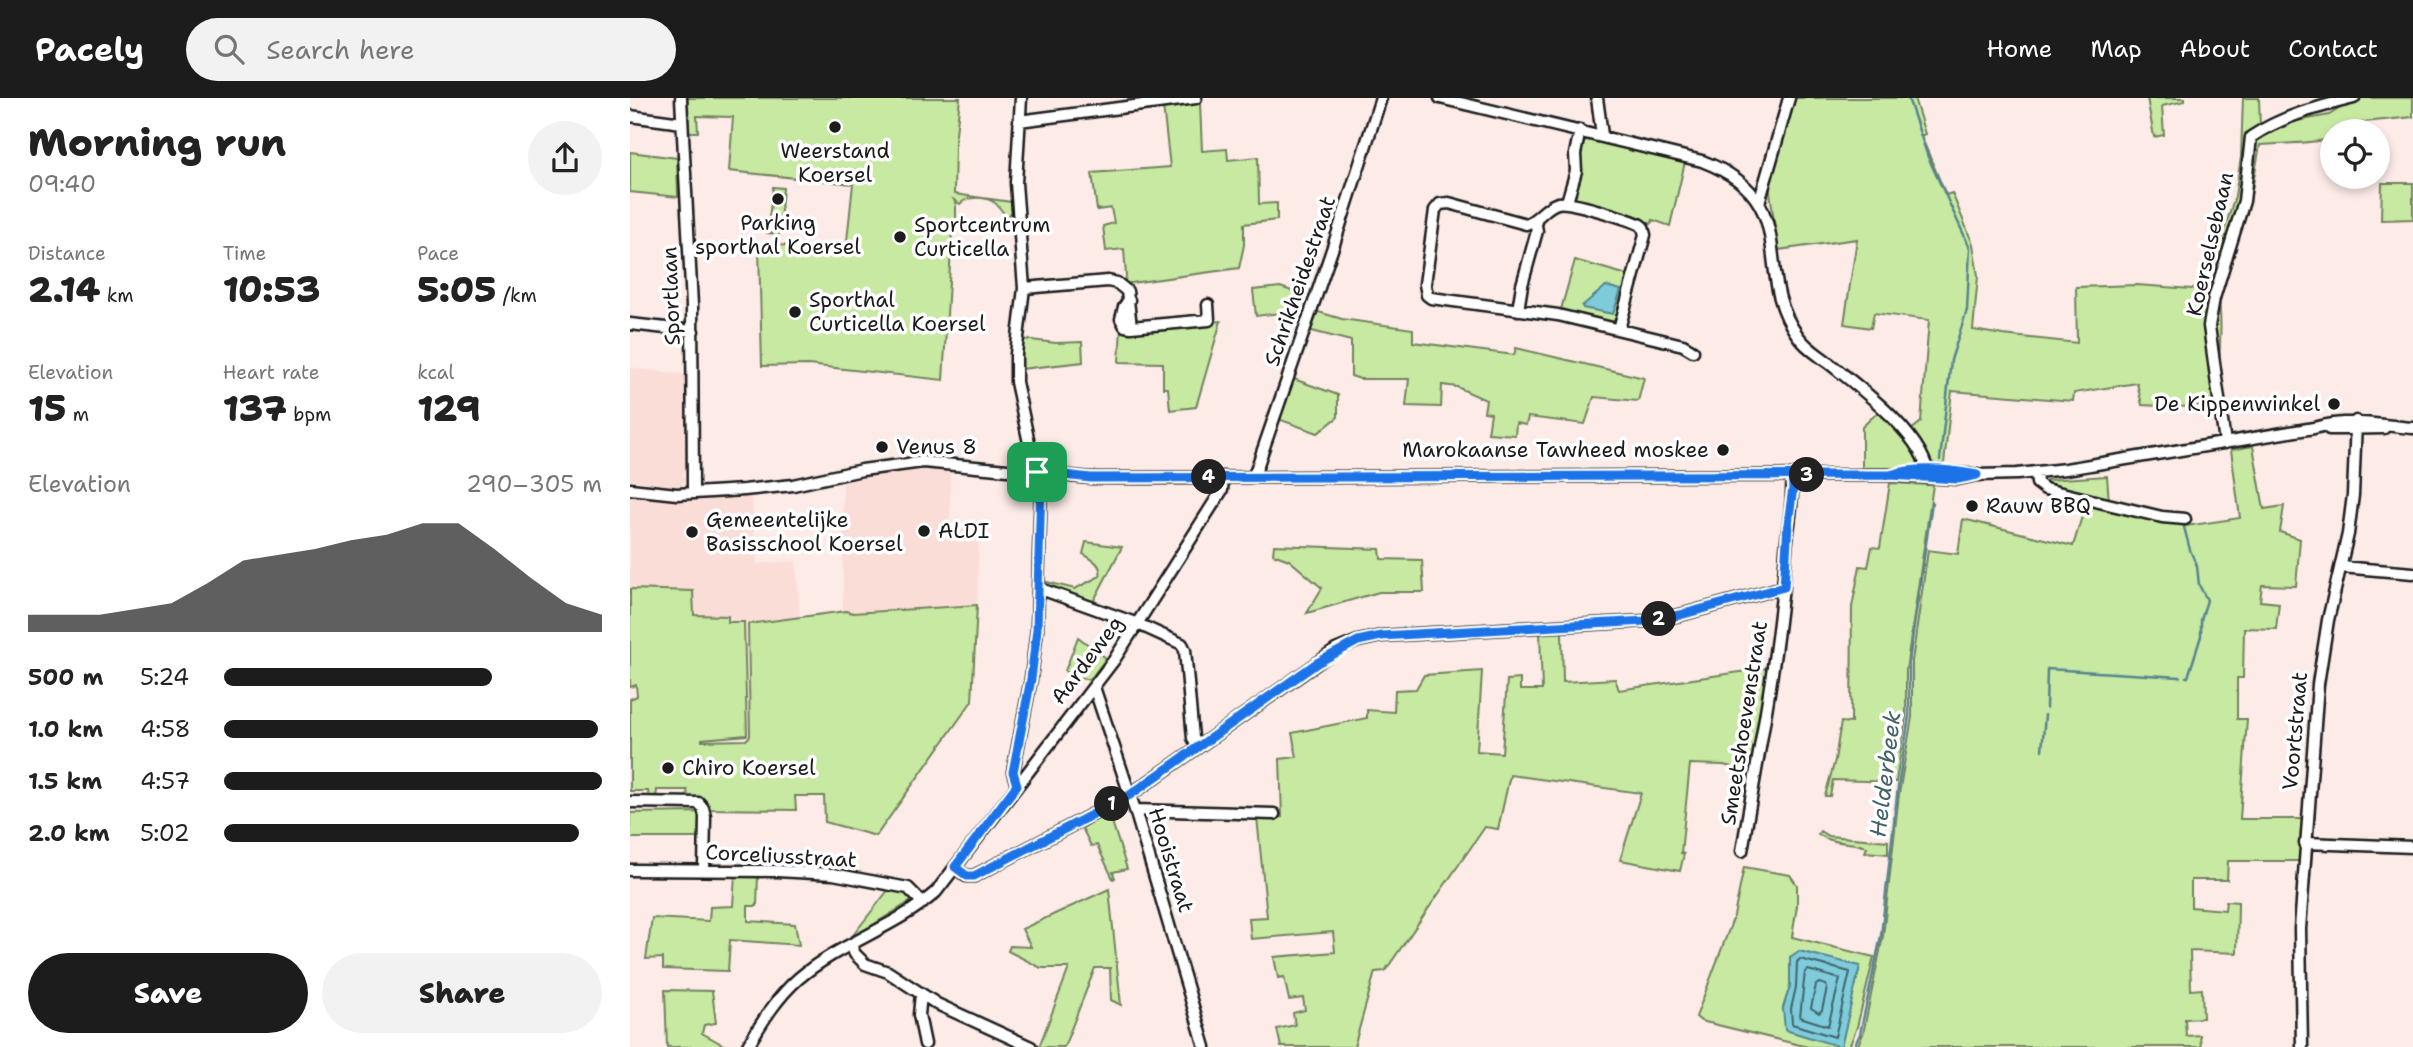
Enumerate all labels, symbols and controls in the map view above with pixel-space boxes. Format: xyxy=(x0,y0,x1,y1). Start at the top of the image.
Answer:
search box xyxy=(186,18,676,81)
text: Pacely xyxy=(35,27,144,72)
icon: search xyxy=(210,30,248,68)
text: Search here xyxy=(266,32,415,67)
text: Home xyxy=(1986,33,2052,65)
text: Map xyxy=(2090,33,2142,65)
text: About xyxy=(2180,33,2250,65)
text: Contact xyxy=(2288,33,2378,65)
text: Morning run xyxy=(28,117,286,168)
marker: Weerstand Koersel xyxy=(827,119,843,135)
map controls xyxy=(2320,119,2390,189)
button: locate xyxy=(2320,119,2390,189)
button: share xyxy=(528,121,602,195)
place label: Weerstand Koersel xyxy=(780,137,890,189)
text: 09:40 xyxy=(28,169,96,199)
street label: Koerselsebaan xyxy=(2180,169,2240,319)
marker: Parking sporthal Koersel xyxy=(770,191,786,207)
street label: Schrikheidestraat xyxy=(1258,192,1342,370)
place label: Parking sporthal Koersel xyxy=(695,209,862,261)
place label: Sportcentrum Curticella xyxy=(914,211,1050,263)
marker: Sportcentrum Curticella xyxy=(892,229,908,245)
text: Distance xyxy=(28,241,106,266)
text: Time xyxy=(223,241,266,266)
text: Pace xyxy=(417,241,459,266)
street label: Sportlaan xyxy=(655,246,687,346)
text: 2.14 xyxy=(28,266,100,313)
text: 10:53 xyxy=(223,266,320,313)
text: 5:05 xyxy=(417,266,496,313)
text: km xyxy=(100,283,134,308)
text: /km xyxy=(496,283,537,308)
place label: Sporthal Curticella Koersel xyxy=(809,286,986,338)
marker: Sporthal Curticella Koersel xyxy=(787,304,803,320)
text: Elevation xyxy=(28,360,113,385)
text: Heart rate xyxy=(223,360,319,385)
text: kcal xyxy=(417,360,454,385)
text: 15 xyxy=(28,385,66,432)
text: 137 xyxy=(223,385,287,432)
text: 129 xyxy=(417,385,480,432)
place label: De Kippenwinkel xyxy=(2154,390,2321,418)
marker: De Kippenwinkel xyxy=(2326,396,2342,412)
text: m xyxy=(66,402,89,427)
text: bpm xyxy=(287,402,331,427)
place label: Venus 8 xyxy=(896,433,977,461)
place label: Marokaanse Tawheed moskee xyxy=(1402,436,1709,464)
marker: Venus 8 xyxy=(874,439,890,455)
pin xyxy=(1007,442,1067,502)
marker: Marokaanse Tawheed moskee xyxy=(1715,442,1731,458)
icon: arrive xyxy=(1018,453,1056,491)
pin: 3 xyxy=(1790,458,1824,492)
pin: 4 xyxy=(1192,460,1226,494)
text: 3 xyxy=(1800,462,1813,487)
text: 4 xyxy=(1202,464,1215,489)
text: Elevation xyxy=(28,469,131,499)
text: 290–305 m xyxy=(466,469,602,499)
place label: Rauw BBQ xyxy=(1986,492,2091,520)
marker: Rauw BBQ xyxy=(1964,498,1980,514)
place label: Gemeentelijke Basisschool Koersel xyxy=(706,506,903,558)
place label: ALDI xyxy=(938,517,989,545)
marker: ALDI xyxy=(916,523,932,539)
marker: Gemeentelijke Basisschool Koersel xyxy=(684,524,700,540)
pin: 2 xyxy=(1642,602,1676,636)
text: 2 xyxy=(1652,606,1665,631)
street label: Aardeweg xyxy=(1044,610,1130,710)
street label: Smeetshoevenstraat xyxy=(1714,619,1774,827)
text: 500 m xyxy=(28,662,103,692)
text: 5:24 xyxy=(140,662,189,692)
street label: Voortstraat xyxy=(2276,671,2314,791)
water label: Helderbeek xyxy=(1862,709,1908,839)
text: 1.0 km xyxy=(28,714,103,744)
text: 4:58 xyxy=(140,714,191,744)
place label: Chiro Koersel xyxy=(682,754,816,782)
marker: Chiro Koersel xyxy=(660,760,676,776)
text: 1.5 km xyxy=(28,766,102,796)
text: 4:57 xyxy=(140,766,190,796)
pin: 1 xyxy=(1094,786,1130,822)
text: 1 xyxy=(1107,791,1116,816)
street label: Hooistraat xyxy=(1142,804,1200,916)
text: 2.0 km xyxy=(28,818,110,848)
text: 5:02 xyxy=(140,818,190,848)
street label: Corceliusstraat xyxy=(705,838,857,874)
button: Save xyxy=(28,953,308,1033)
button: Share xyxy=(322,953,602,1033)

